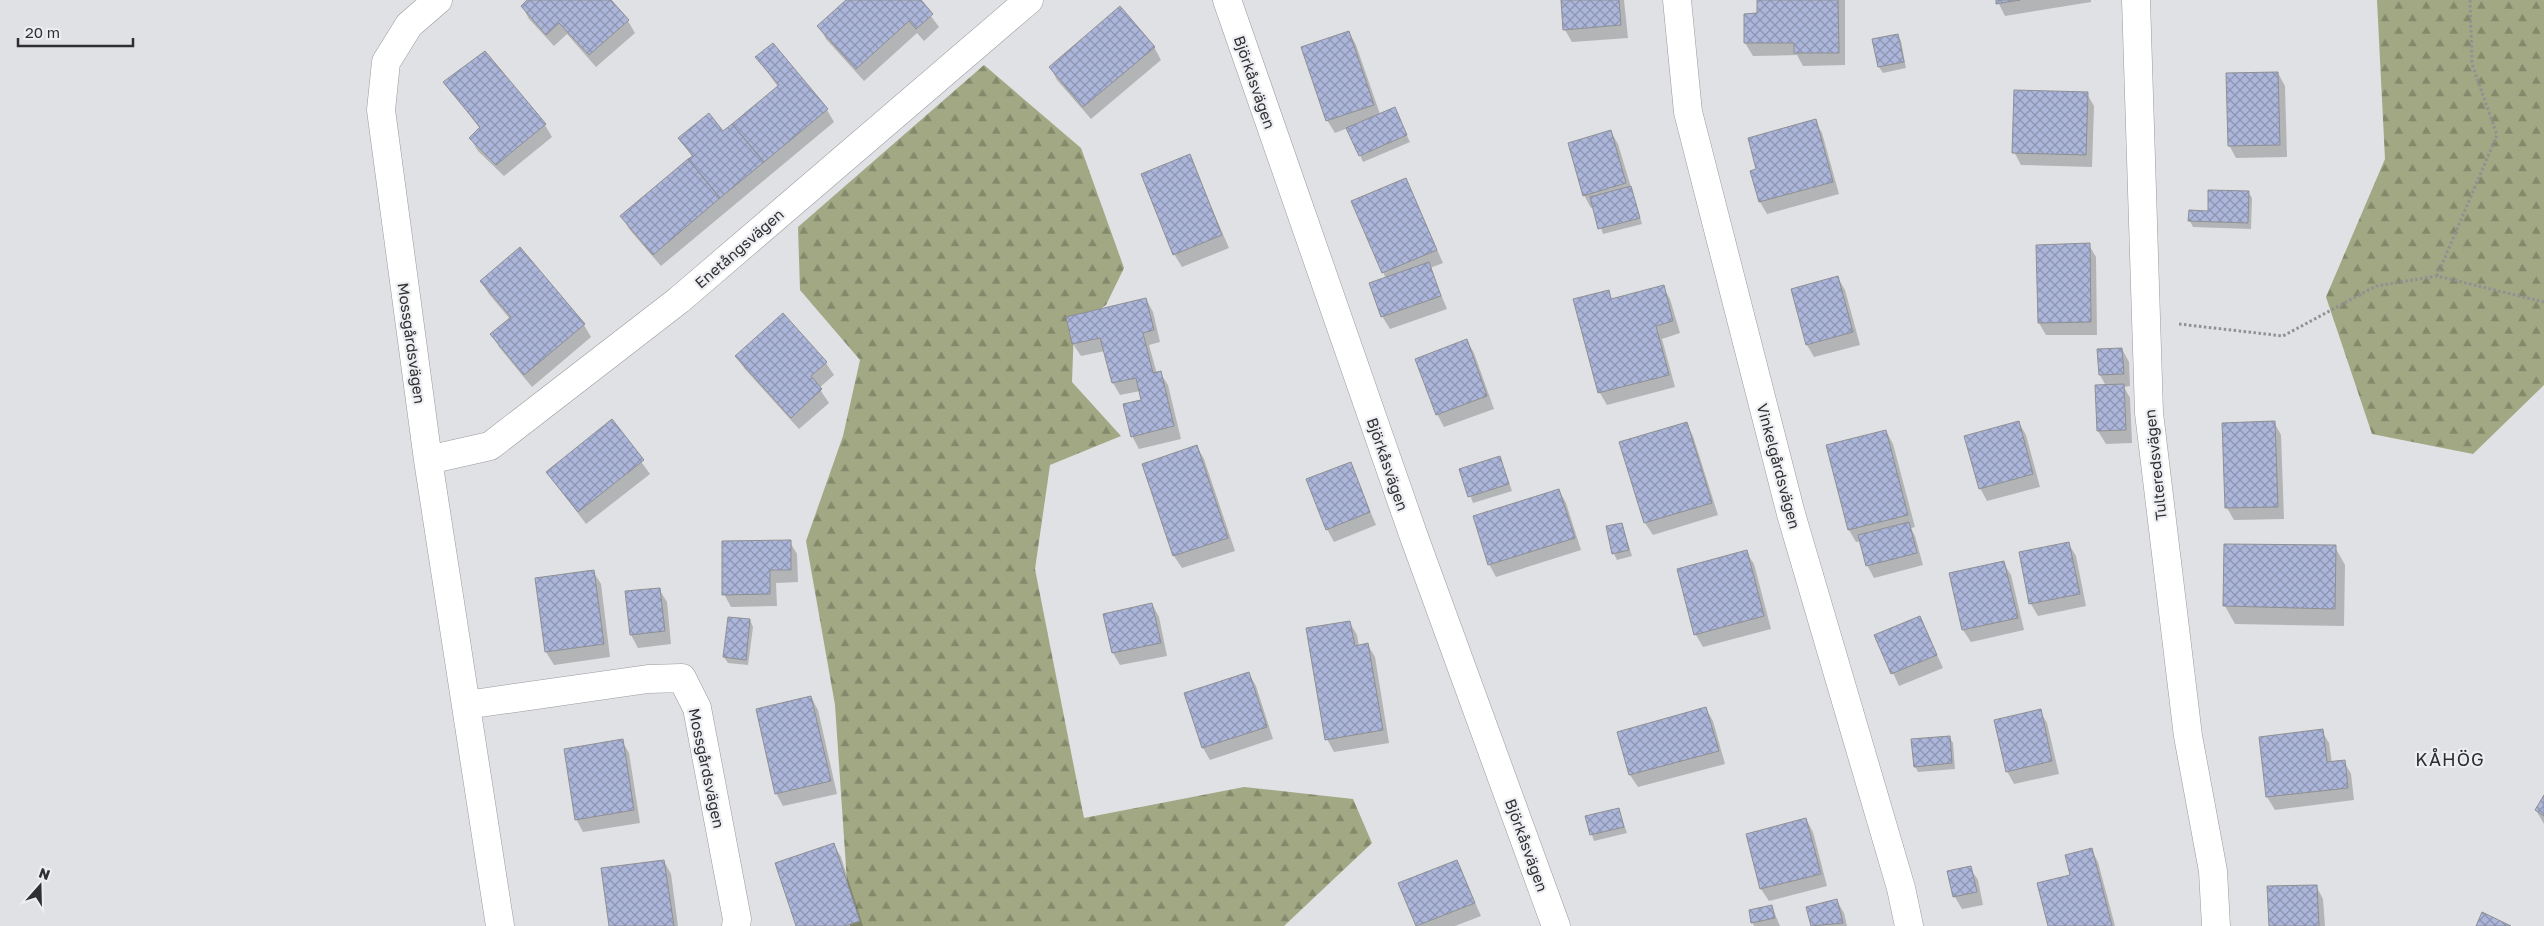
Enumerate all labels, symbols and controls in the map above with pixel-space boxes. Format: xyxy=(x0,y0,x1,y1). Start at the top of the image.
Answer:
scale bar xyxy=(18,15,132,47)
text: 20 m xyxy=(25,23,60,41)
street label: Björkåsvägen xyxy=(1231,33,1279,131)
street label: Enetångsvägen xyxy=(691,205,787,291)
street label: Mossgårdsvägen xyxy=(395,281,429,405)
street label: Vinkelgårdsvägen xyxy=(1754,401,1804,531)
street label: Tulteredsvägen xyxy=(2140,409,2170,521)
street label: Björkåsvägen xyxy=(1364,415,1412,513)
street label: Mossgårdsvägen xyxy=(686,706,728,830)
district label: KÅHÖG xyxy=(2415,748,2485,770)
street label: Björkåsvägen xyxy=(1502,796,1552,894)
north arrow xyxy=(15,861,65,911)
text: N xyxy=(37,864,53,883)

